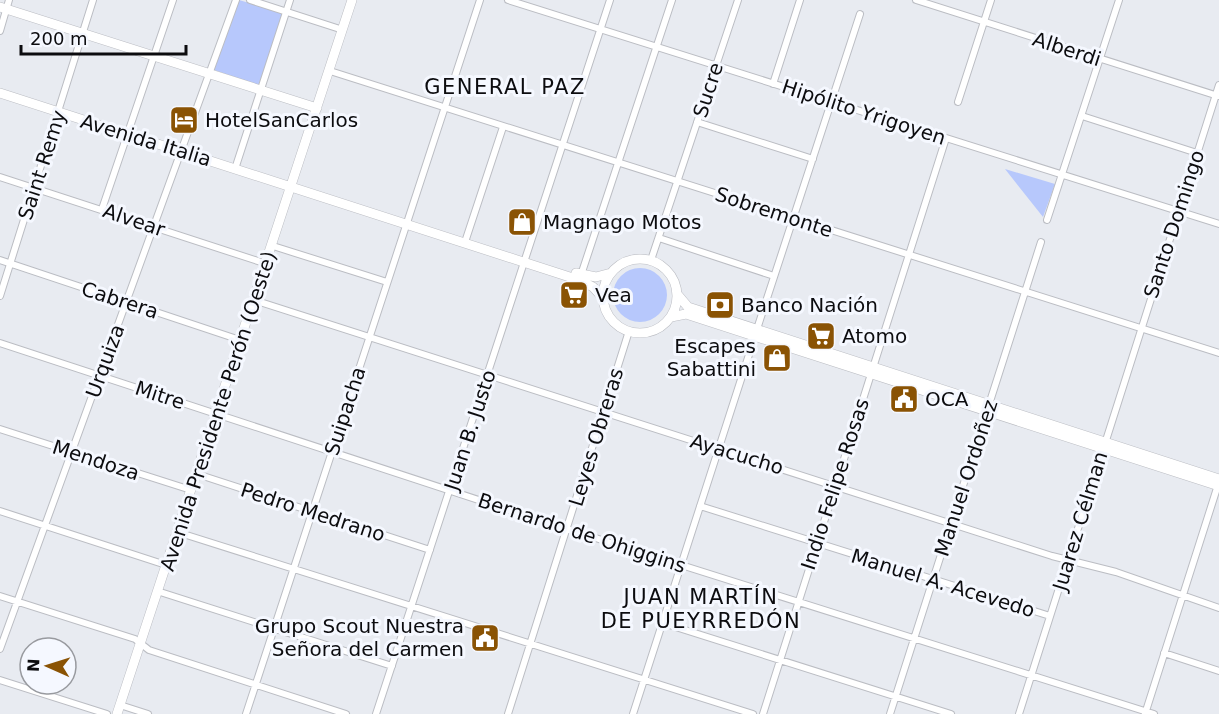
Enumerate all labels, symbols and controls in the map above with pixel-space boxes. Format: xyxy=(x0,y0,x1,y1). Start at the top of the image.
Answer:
scale bar xyxy=(21,18,186,56)
street label: Alberdi xyxy=(1030,27,1104,71)
text: 200 m xyxy=(30,28,88,49)
street label: Sucre xyxy=(688,59,728,121)
street label: Hipólito Yrigoyen xyxy=(779,74,949,150)
district label: GENERAL PAZ xyxy=(424,75,586,99)
hotel icon: HotelSanCarlos xyxy=(168,104,200,136)
street label: Saint Remy xyxy=(13,107,71,223)
place label: HotelSanCarlos xyxy=(205,108,358,132)
street label: Avenida Italia xyxy=(78,109,214,171)
street label: Santo Domingo xyxy=(1139,147,1209,301)
street label: Sobremonte xyxy=(712,182,836,242)
street label: Alvear xyxy=(100,198,169,242)
shop icon: Magnago Motos xyxy=(506,206,538,238)
place label: Magnago Motos xyxy=(543,210,701,234)
street label: Avenida Presidente Perón (Oeste) xyxy=(155,248,281,574)
street label: Cabrera xyxy=(78,276,162,324)
supermarket icon: Vea xyxy=(558,279,590,311)
place label: Vea xyxy=(595,283,632,307)
bank icon: Banco Nación xyxy=(704,289,736,321)
place label: Banco Nación xyxy=(741,293,878,317)
supermarket icon: Atomo xyxy=(805,320,837,352)
street label: Urquiza xyxy=(81,321,129,401)
place label: Atomo xyxy=(842,324,907,348)
place label: Escapes Sabattini xyxy=(667,334,756,381)
shop icon: Escapes Sabattini xyxy=(761,342,793,374)
street label: Suipacha xyxy=(319,364,371,458)
street label: Leyes Obreras xyxy=(564,365,628,509)
street label: Juan B. Justo xyxy=(439,367,501,495)
street label: Mitre xyxy=(132,376,188,414)
public building icon: OCA xyxy=(888,383,920,415)
place label: OCA xyxy=(925,387,969,411)
street label: Indio Felipe Rosas xyxy=(796,395,874,573)
street label: Manuel Ordoñez xyxy=(929,397,1003,559)
street label: Ayacucho xyxy=(688,428,786,480)
street label: Mendoza xyxy=(50,435,142,485)
street label: Juarez Célman xyxy=(1047,449,1113,595)
street label: Pedro Medrano xyxy=(238,477,388,547)
street label: Bernardo de Ohiggins xyxy=(475,488,689,578)
street label: Manuel A. Acevedo xyxy=(848,544,1038,622)
district label: JUAN MARTÍN DE PUEYRREDÓN xyxy=(601,584,801,633)
place label: Grupo Scout Nuestra Señora del Carmen xyxy=(255,614,464,661)
public building icon: Grupo Scout Nuestra Señora del Carmen xyxy=(469,622,501,654)
north arrow xyxy=(18,636,78,696)
text: N xyxy=(24,658,43,672)

